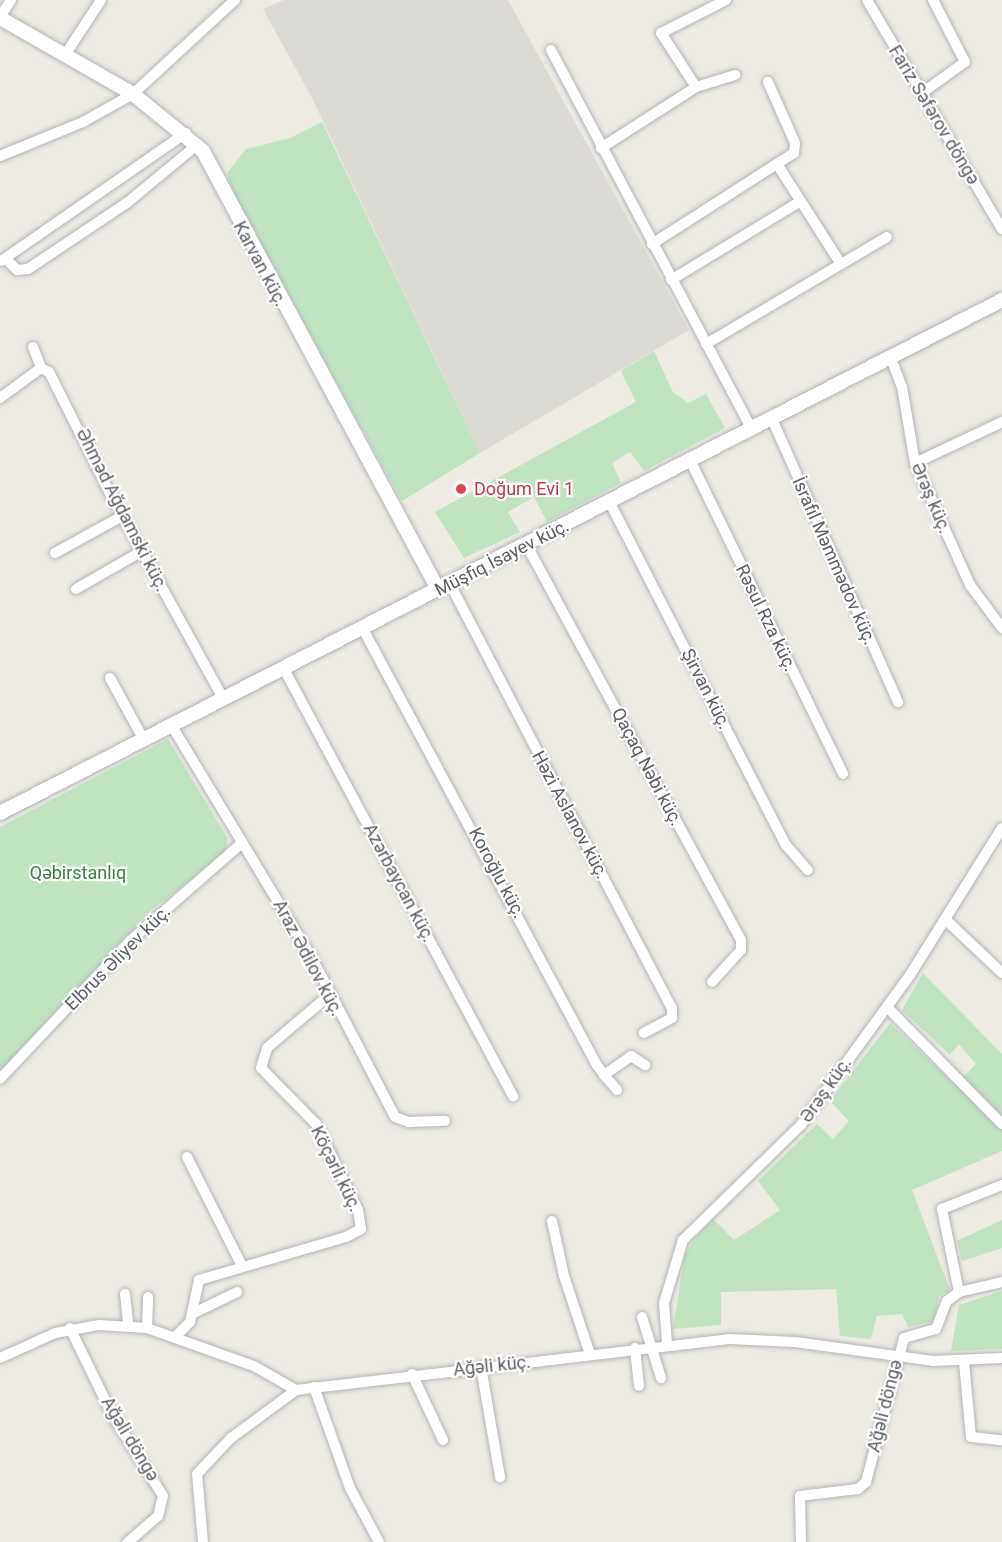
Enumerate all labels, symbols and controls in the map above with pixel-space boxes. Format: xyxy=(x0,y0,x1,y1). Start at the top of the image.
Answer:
street label: Fariz Səfərov döngə xyxy=(884,42,984,188)
street label: Karvan küç. xyxy=(229,218,291,310)
street label: Əhməd Ağdamski küç. xyxy=(71,425,173,595)
street label: Ərəş küç. xyxy=(906,459,956,537)
street label: İsrafil Məmmədov küç. xyxy=(787,474,881,648)
place label: Doğum Evi 1 xyxy=(474,478,574,500)
marker: Doğum Evi 1 xyxy=(452,480,470,498)
street label: Müşfiq İsayev küç. xyxy=(431,515,573,601)
street label: Rəsul Rza küç. xyxy=(731,561,801,675)
street label: Şirvan küç. xyxy=(677,645,735,733)
street label: Qaçaq Nəbi küç. xyxy=(607,704,687,830)
street label: Həzi Aslanov küç. xyxy=(527,747,613,883)
street label: Azərbaycan küç. xyxy=(359,820,439,946)
street label: Koroğlu küç. xyxy=(464,824,530,922)
park label: Qəbirstanlıq xyxy=(30,862,126,884)
street label: Araz Ədilov küç. xyxy=(268,896,348,1020)
street label: Elbrus Əliyev küç. xyxy=(61,901,175,1015)
street label: Ərəş küç. xyxy=(796,1053,856,1127)
street label: Köçərli küç. xyxy=(306,1123,366,1215)
street label: Ağəli küç. xyxy=(452,1351,532,1381)
street label: Ağəli döngə xyxy=(863,1358,907,1454)
street label: Ağəli döngə xyxy=(96,1393,164,1485)

